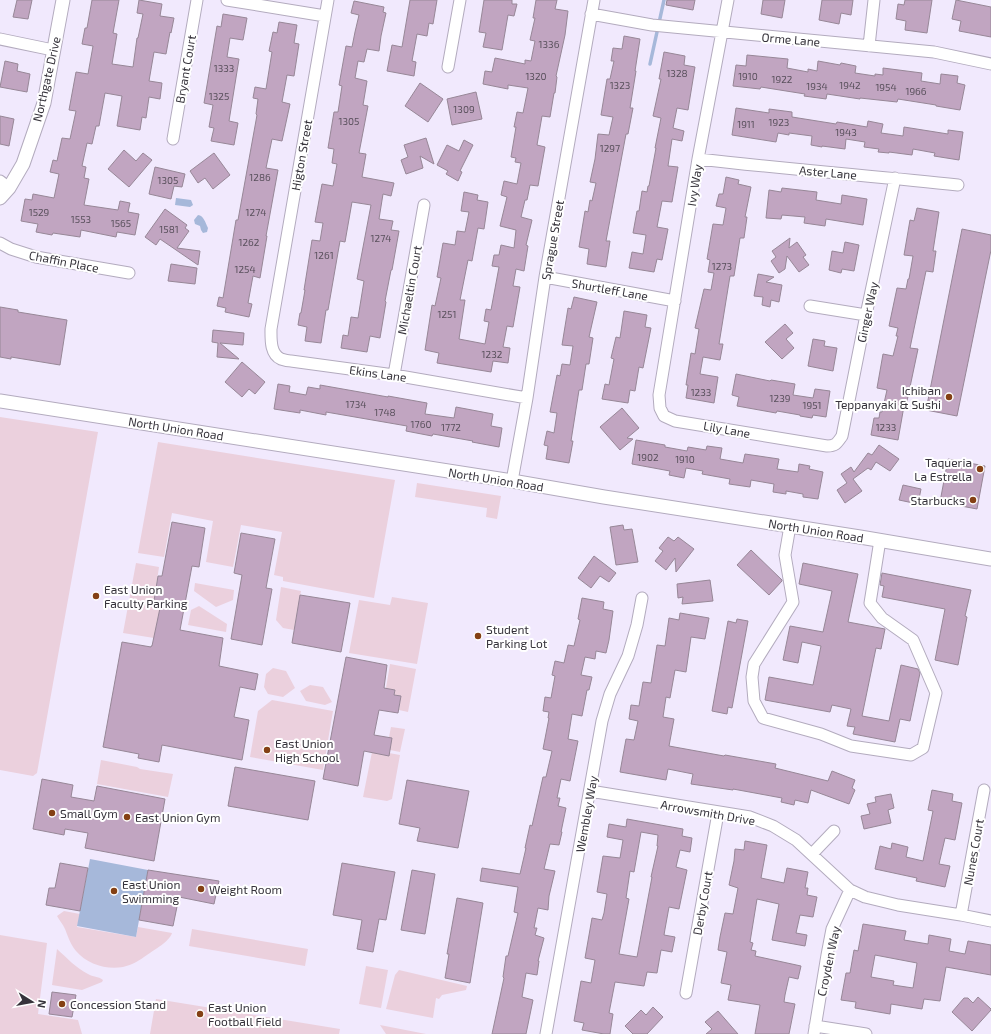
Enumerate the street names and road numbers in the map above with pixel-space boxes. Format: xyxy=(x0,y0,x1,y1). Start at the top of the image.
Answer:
street label: Orme Lane xyxy=(761,29,821,49)
street label: Bryant Court xyxy=(172,33,198,104)
street label: Northgate Drive xyxy=(29,35,63,123)
street label: Higton Street xyxy=(288,118,314,192)
street label: Ivy Way xyxy=(684,162,704,207)
street label: Aster Lane xyxy=(799,162,857,182)
street label: Sprague Street xyxy=(538,198,566,281)
street label: Michaeltin Court xyxy=(394,244,424,336)
street label: Chaffin Place xyxy=(28,247,100,275)
street label: Shurtleff Lane xyxy=(571,275,649,303)
street label: Ginger Way xyxy=(854,280,880,344)
street label: Ekins Lane xyxy=(348,362,408,384)
street label: North Union Road xyxy=(127,414,225,442)
street label: Lily Lane xyxy=(702,418,752,440)
street label: North Union Road xyxy=(447,465,545,493)
street label: North Union Road xyxy=(767,516,865,544)
street label: Wembley Way xyxy=(572,774,600,853)
street label: Arrowsmith Drive xyxy=(660,797,756,827)
street label: Nunes Court xyxy=(960,817,986,886)
street label: Derby Court xyxy=(689,870,715,936)
street label: Croyden Way xyxy=(814,924,842,997)

